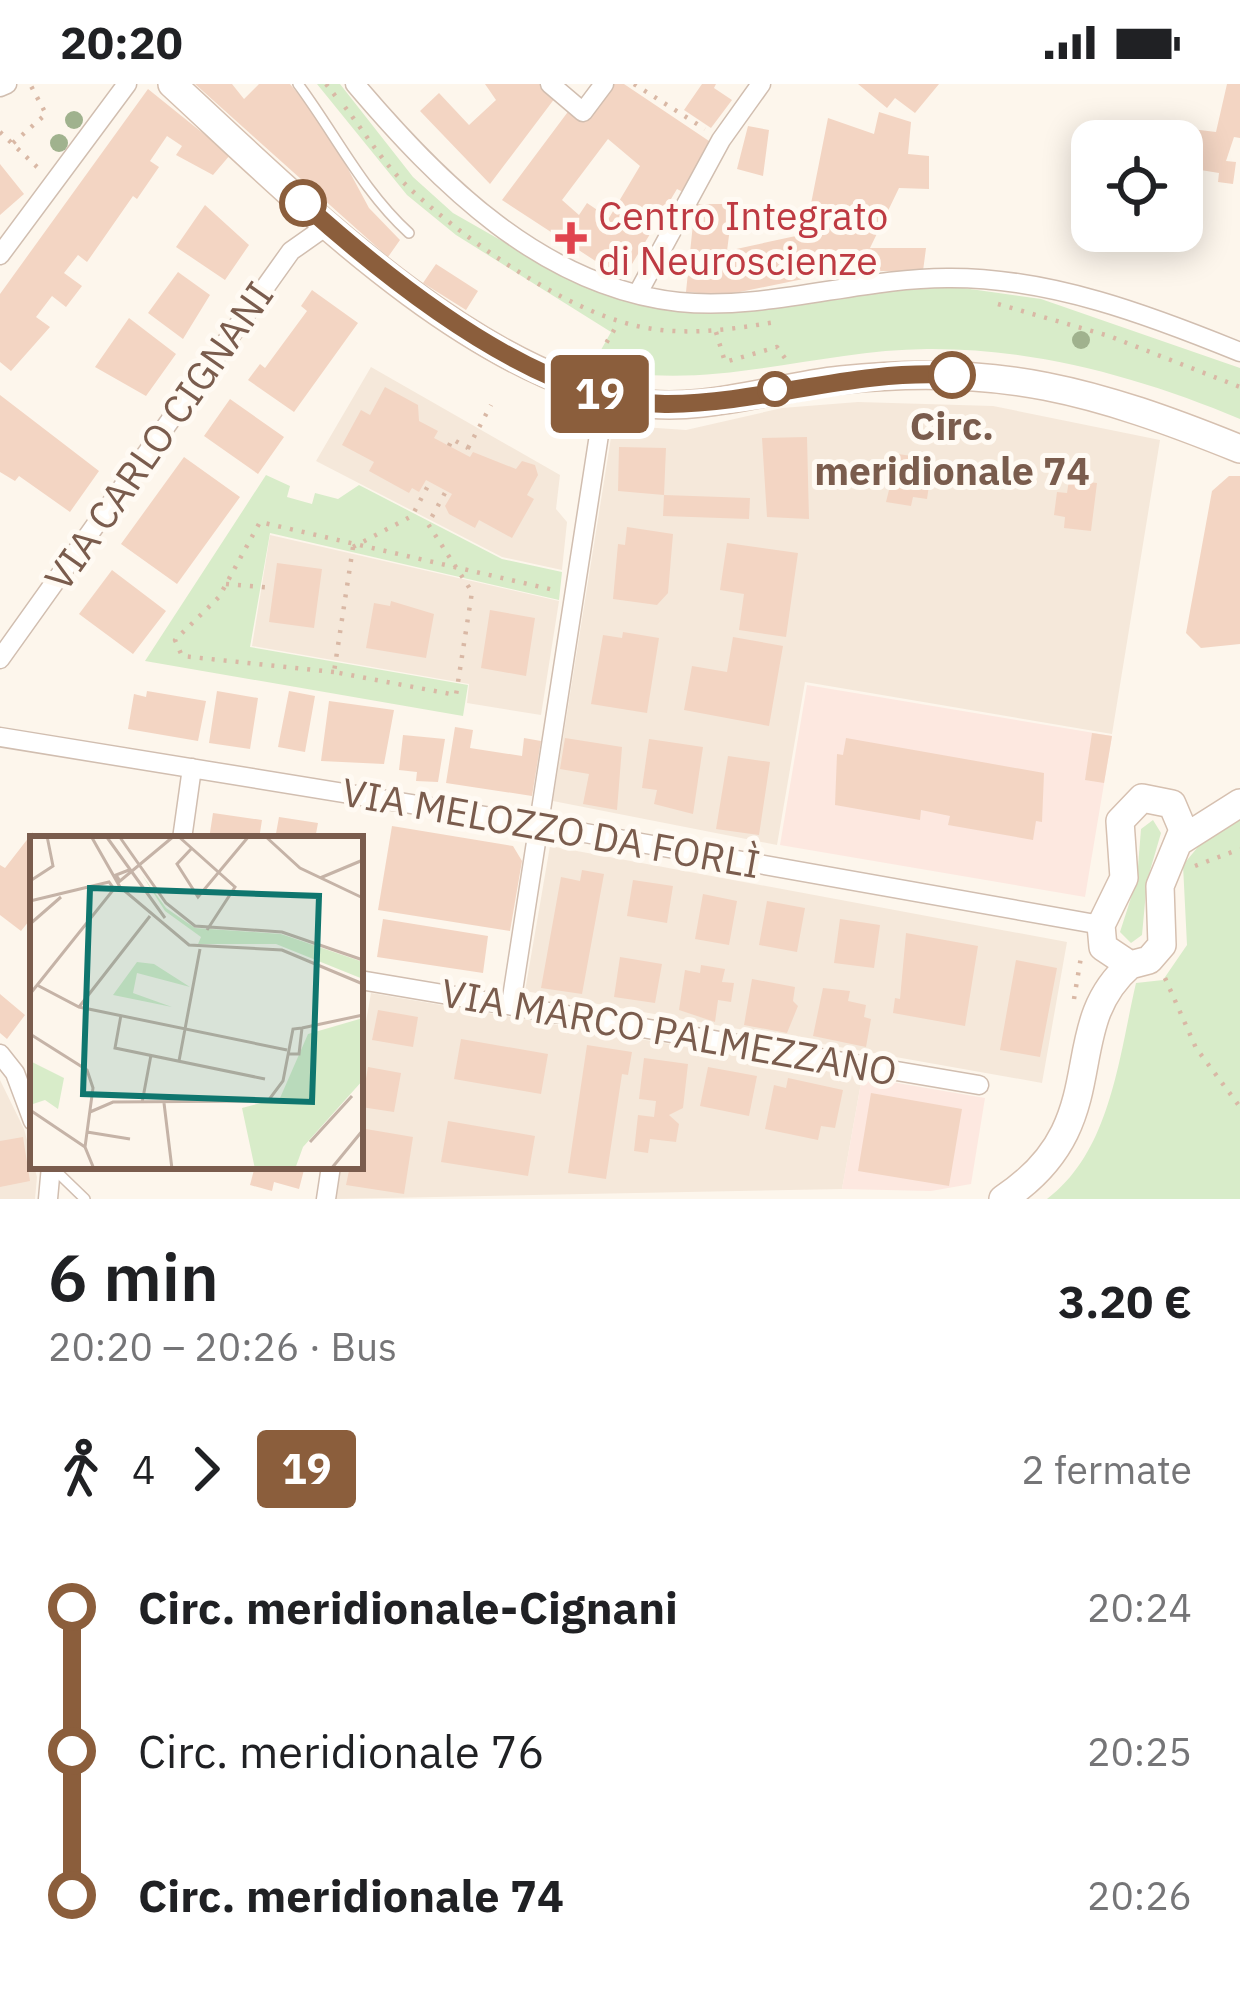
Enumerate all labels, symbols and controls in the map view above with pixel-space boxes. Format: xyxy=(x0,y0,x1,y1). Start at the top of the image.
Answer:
text: 20:20 xyxy=(60,13,183,71)
map controls xyxy=(1071,120,1203,252)
button: locate xyxy=(1071,120,1203,252)
unlabelled marker xyxy=(281,181,325,225)
place label: Centro Integrato di Neuroscienze xyxy=(598,190,888,286)
marker: Centro Integrato di Neuroscienze xyxy=(555,222,587,254)
street label: VIA CARLO CIGNANI xyxy=(33,271,284,600)
marker: Circ. meridionale 74 xyxy=(930,353,974,397)
line badge: 19 xyxy=(546,355,654,433)
text: 19 xyxy=(575,366,625,421)
unlabelled marker xyxy=(759,373,791,405)
place label: Circ. meridionale 74 xyxy=(814,400,1090,496)
street label: VIA MELOZZO DA FORLÌ xyxy=(338,766,764,889)
inset map xyxy=(30,836,363,1169)
street label: VIA MARCO PALMEZZANO xyxy=(437,966,901,1097)
text: 6 min xyxy=(48,1233,219,1319)
text: 3.20 € xyxy=(1058,1272,1192,1330)
text: 20:20 – 20:26 · Bus xyxy=(48,1321,397,1372)
icon: walk xyxy=(48,1436,114,1502)
icon: forward xyxy=(173,1436,239,1502)
text: 19 xyxy=(281,1441,332,1496)
text: 4 xyxy=(132,1444,155,1495)
text: 2 fermate xyxy=(1021,1444,1192,1495)
text: Circ. meridionale-Cignani xyxy=(138,1578,678,1636)
text: 20:24 xyxy=(1087,1582,1192,1633)
text: Circ. meridionale 76 xyxy=(138,1722,544,1780)
text: 20:25 xyxy=(1087,1726,1192,1777)
text: Circ. meridionale 74 xyxy=(138,1866,564,1924)
text: 20:26 xyxy=(1087,1870,1192,1921)

